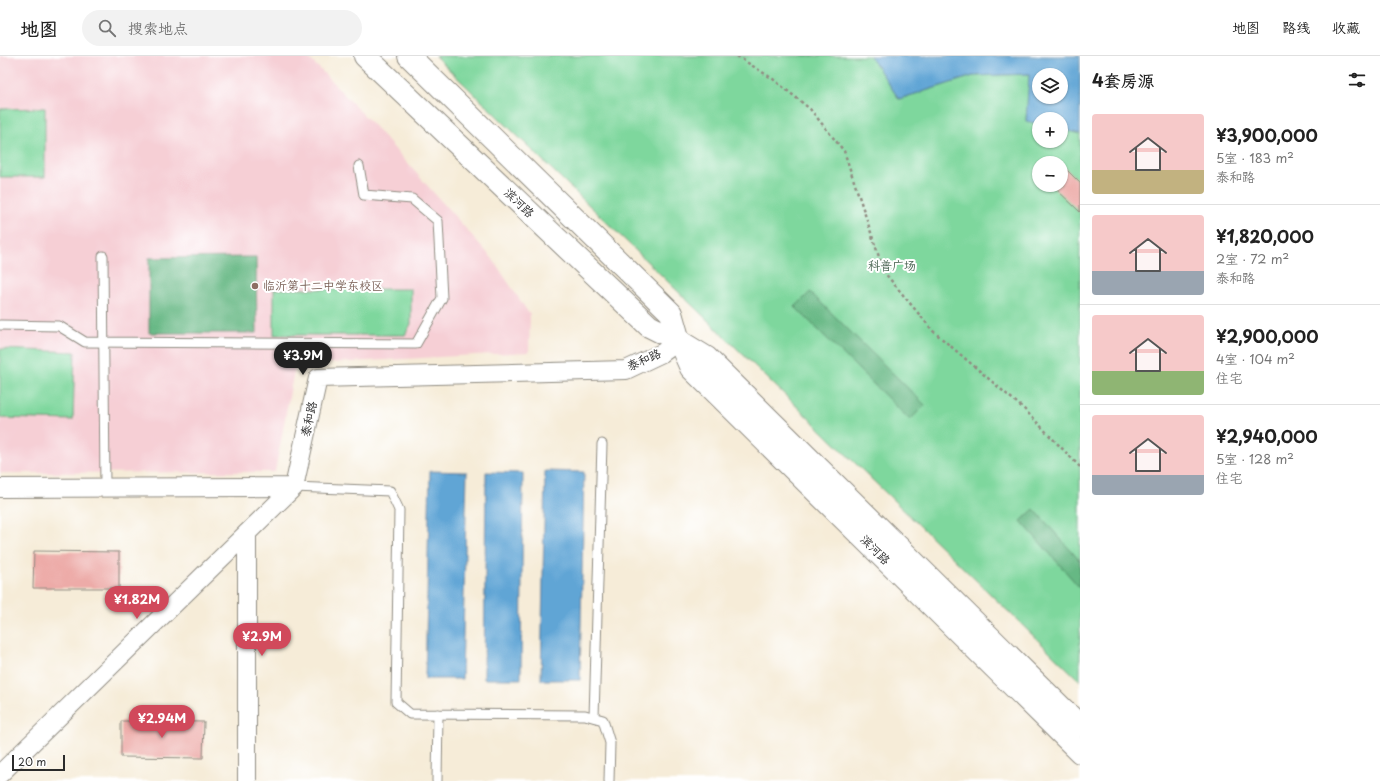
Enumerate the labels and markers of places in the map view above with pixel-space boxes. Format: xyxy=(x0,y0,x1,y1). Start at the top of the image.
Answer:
place label: 临沂第十二中学东校区 xyxy=(263,276,383,294)
marker: 临沂第十二中学东校区 xyxy=(250,281,260,291)
pin: ¥3.9M xyxy=(275,342,331,376)
pin: ¥1.82M xyxy=(104,586,170,620)
pin: ¥2.9M xyxy=(234,623,290,657)
pin: ¥2.94M xyxy=(129,705,195,739)

